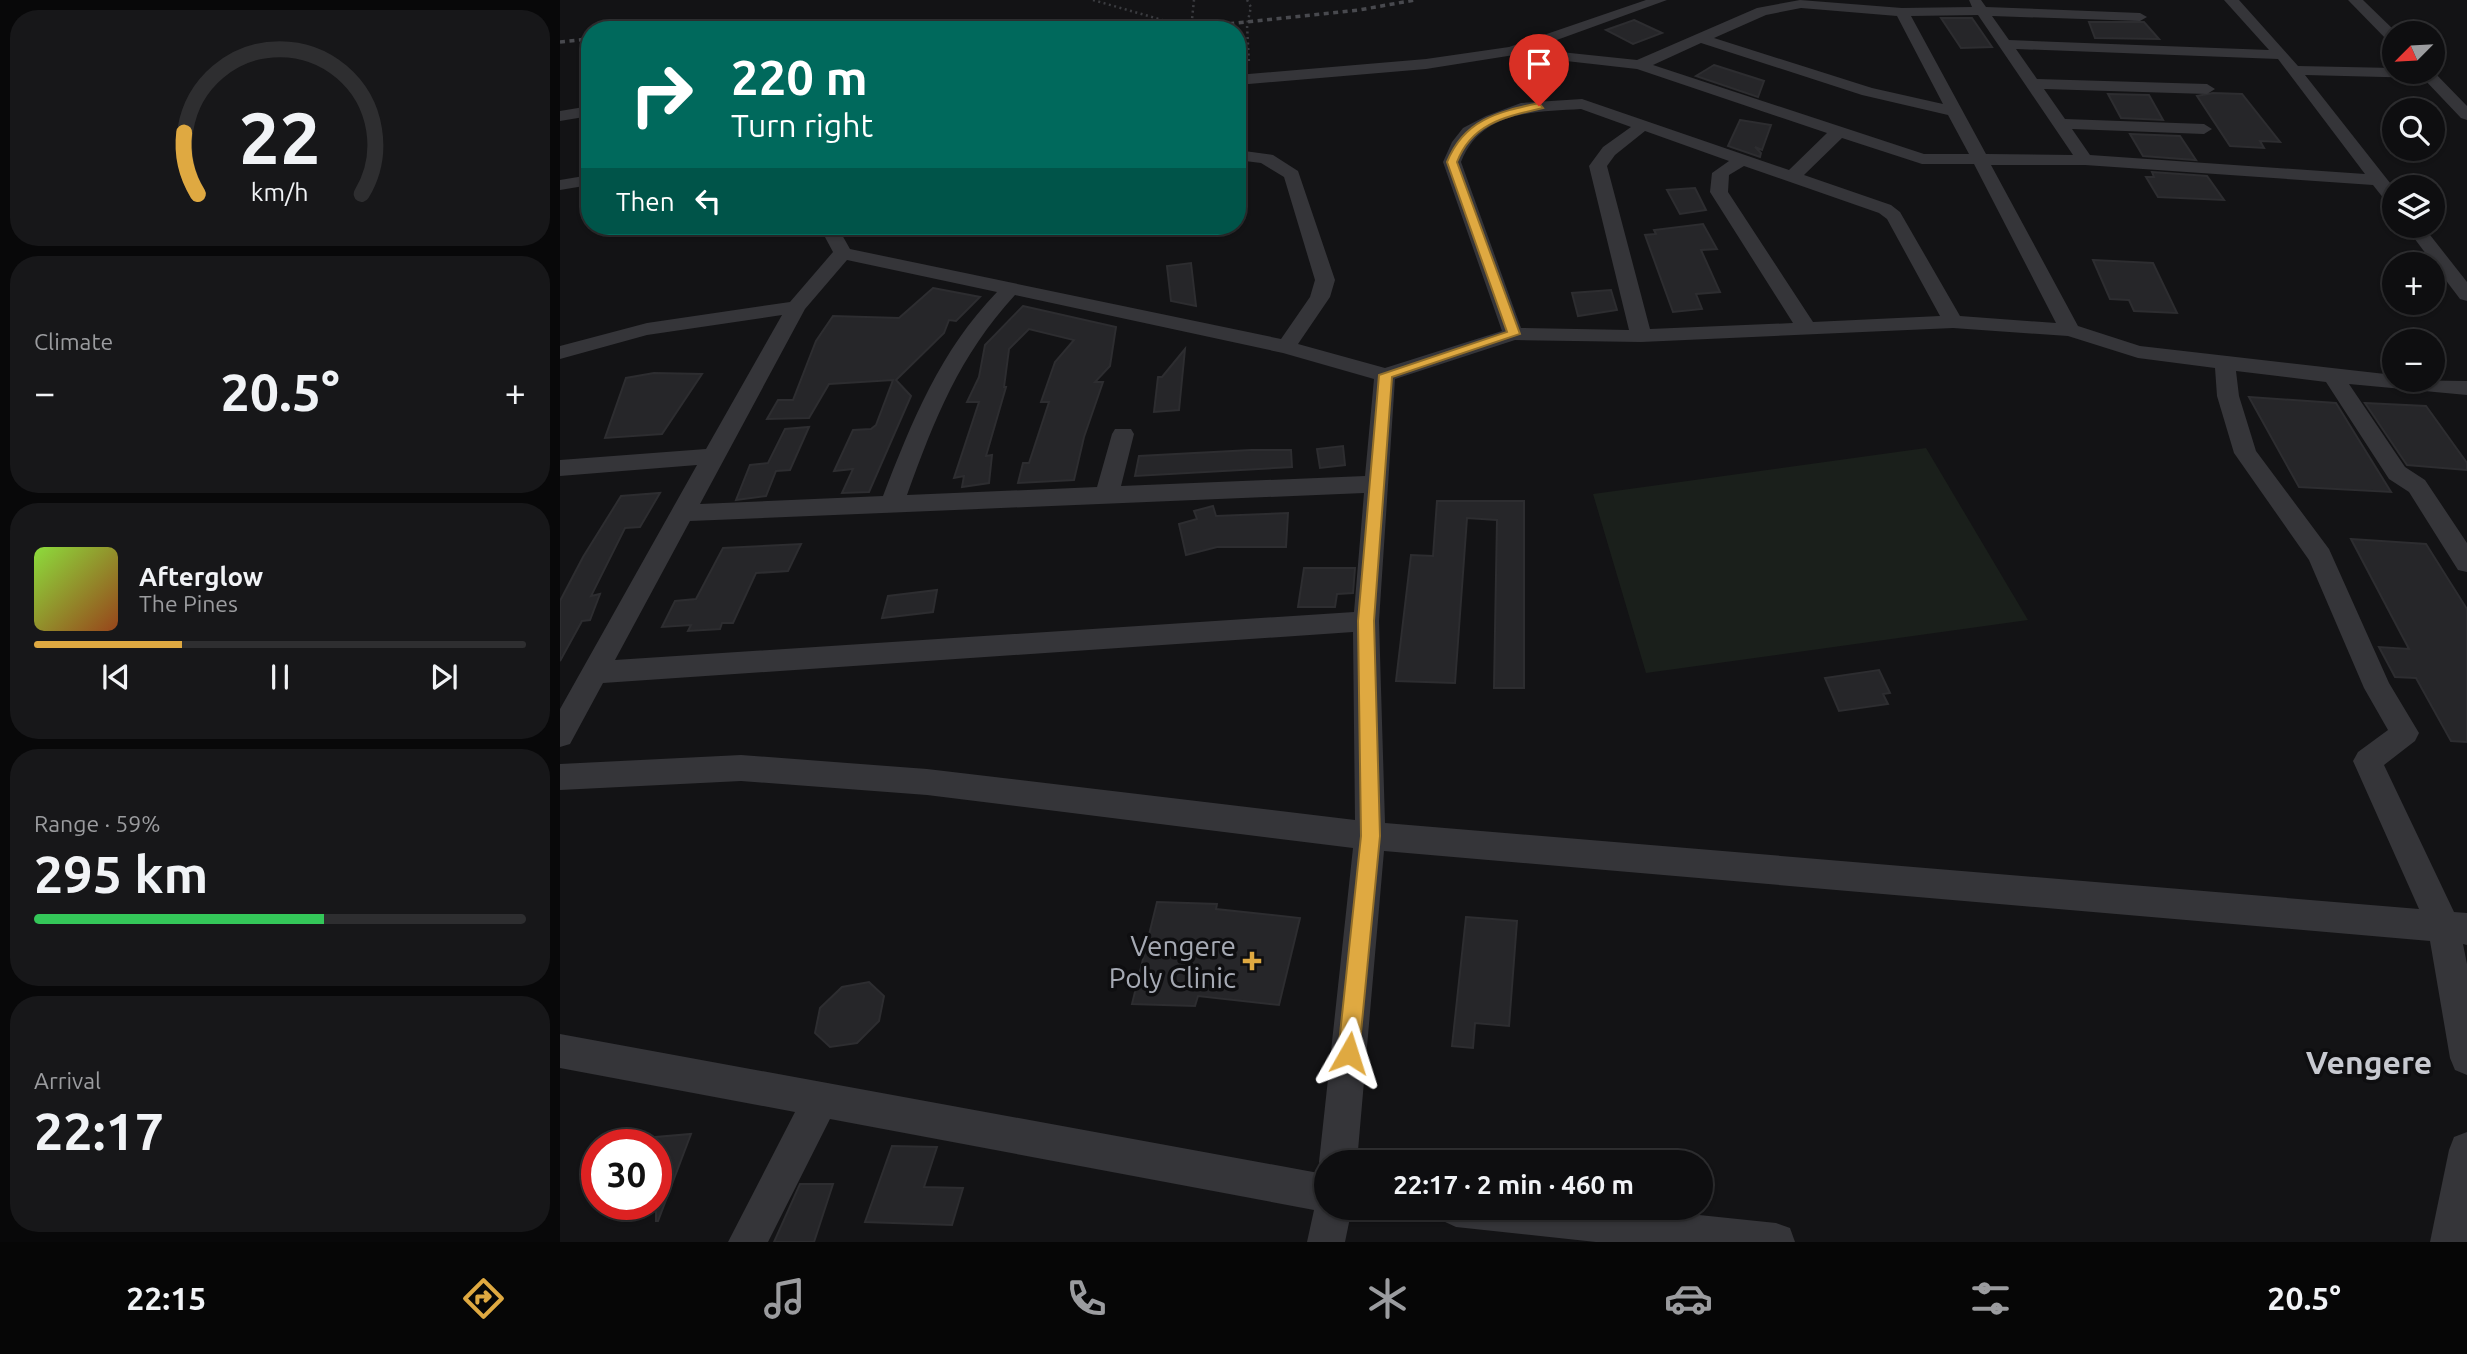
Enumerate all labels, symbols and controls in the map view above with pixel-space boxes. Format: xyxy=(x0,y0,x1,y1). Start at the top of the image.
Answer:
north arrow xyxy=(2382,21,2445,84)
map controls xyxy=(2382,21,2445,392)
pin xyxy=(1509,34,1569,106)
icon: arrive xyxy=(1520,45,1558,83)
icon: right xyxy=(616,49,707,140)
text: 220 m xyxy=(731,49,868,104)
text: 22 xyxy=(239,97,321,179)
button: search xyxy=(2382,98,2445,161)
text: Turn right xyxy=(731,107,873,143)
button: layers xyxy=(2382,175,2445,238)
text: km/h xyxy=(251,178,309,206)
icon: left xyxy=(689,182,727,220)
text: Then xyxy=(616,187,675,216)
button: + xyxy=(2382,252,2445,315)
text: Climate xyxy=(34,329,113,354)
button: − xyxy=(2382,329,2445,392)
text: 20.5° xyxy=(220,363,340,421)
text: − xyxy=(34,371,55,413)
text: + xyxy=(505,371,526,413)
text: Afterglow xyxy=(139,562,263,591)
text: The Pines xyxy=(139,591,238,616)
icon: previous xyxy=(97,658,135,696)
icon: pause xyxy=(261,658,299,696)
icon: next xyxy=(425,658,463,696)
text: Range · 59% xyxy=(34,811,161,836)
text: 295 km xyxy=(34,845,208,903)
place label: Vengere Poly Clinic xyxy=(1109,930,1236,993)
marker: Vengere Poly Clinic xyxy=(1242,951,1262,971)
position arrow xyxy=(1312,1016,1386,1090)
district label: Vengere xyxy=(2306,1044,2432,1080)
text: Arrival xyxy=(34,1068,101,1093)
text: 22:17 xyxy=(34,1102,164,1160)
speed limit sign: 30 xyxy=(581,1129,672,1220)
text: 22:17 · 2 min · 460 m xyxy=(1393,1170,1634,1199)
icon: directions xyxy=(459,1274,508,1323)
icon: music xyxy=(760,1274,809,1323)
icon: phone xyxy=(1062,1274,1111,1323)
icon: climate xyxy=(1363,1274,1412,1323)
icon: car xyxy=(1664,1274,1713,1323)
icon: filters xyxy=(1966,1274,2015,1323)
text: 22:15 xyxy=(126,1280,206,1316)
text: 20.5° xyxy=(2267,1280,2341,1316)

